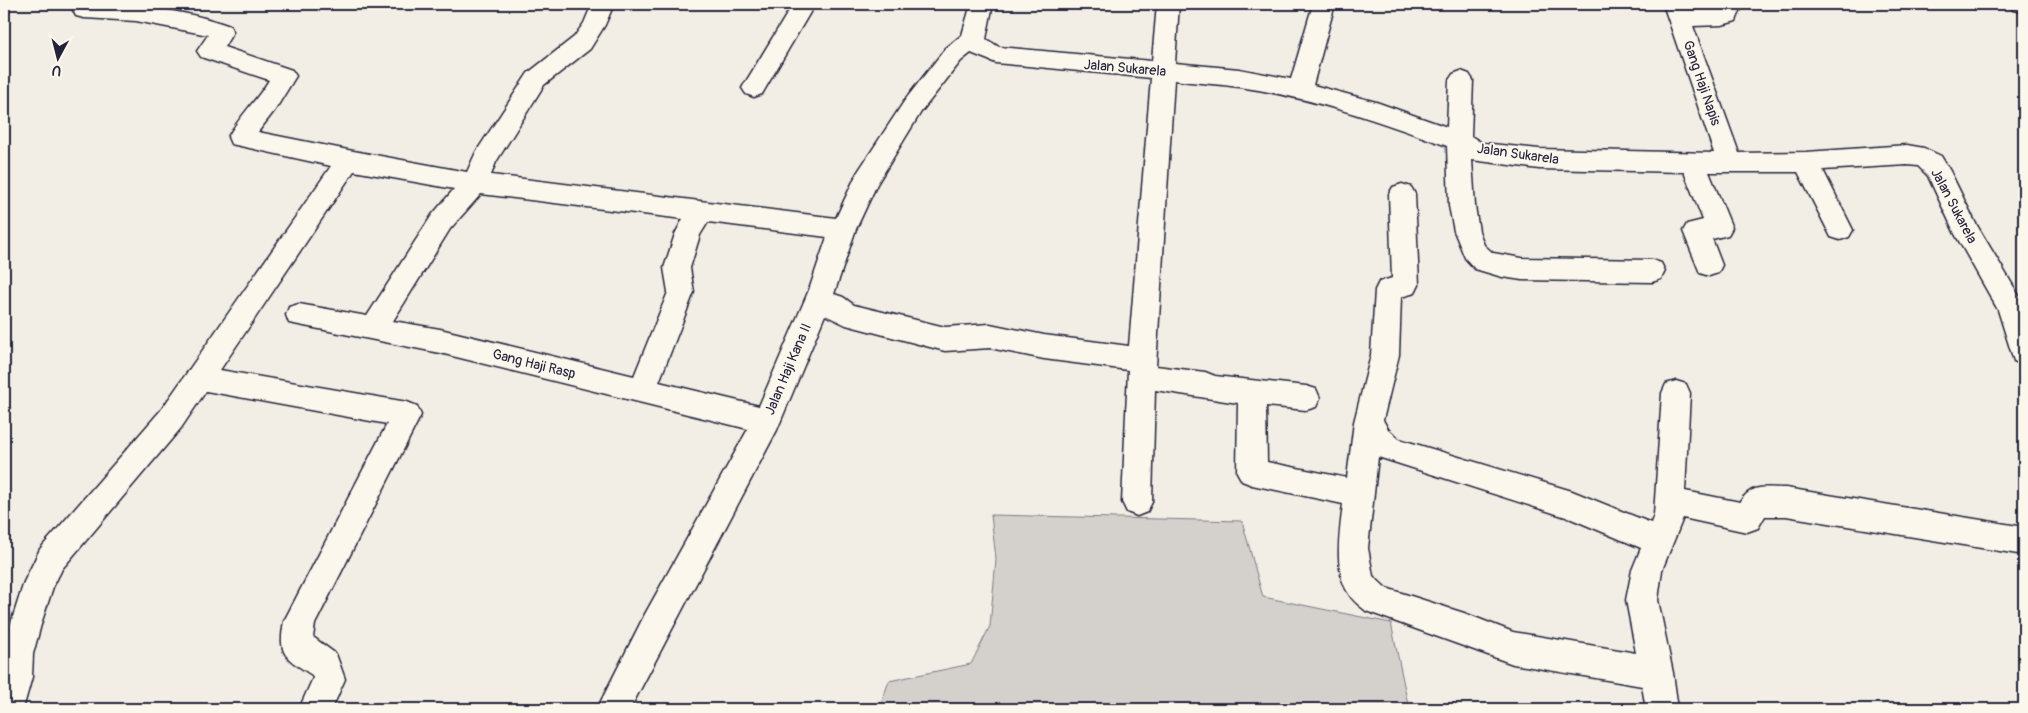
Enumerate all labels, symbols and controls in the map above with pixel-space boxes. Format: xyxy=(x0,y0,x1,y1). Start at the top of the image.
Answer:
north arrow xyxy=(32,32,82,82)
street label: Gang Haji Napis xyxy=(1680,38,1725,128)
street label: Jalan Sukarela xyxy=(1083,56,1167,80)
text: U xyxy=(51,61,62,79)
street label: Jalan Sukarela xyxy=(1476,140,1560,168)
street label: Jalan Sukarela xyxy=(1927,166,1981,246)
street label: Jalan Haji Kana II xyxy=(761,321,815,417)
street label: Gang Haji Rasp xyxy=(491,345,578,383)

